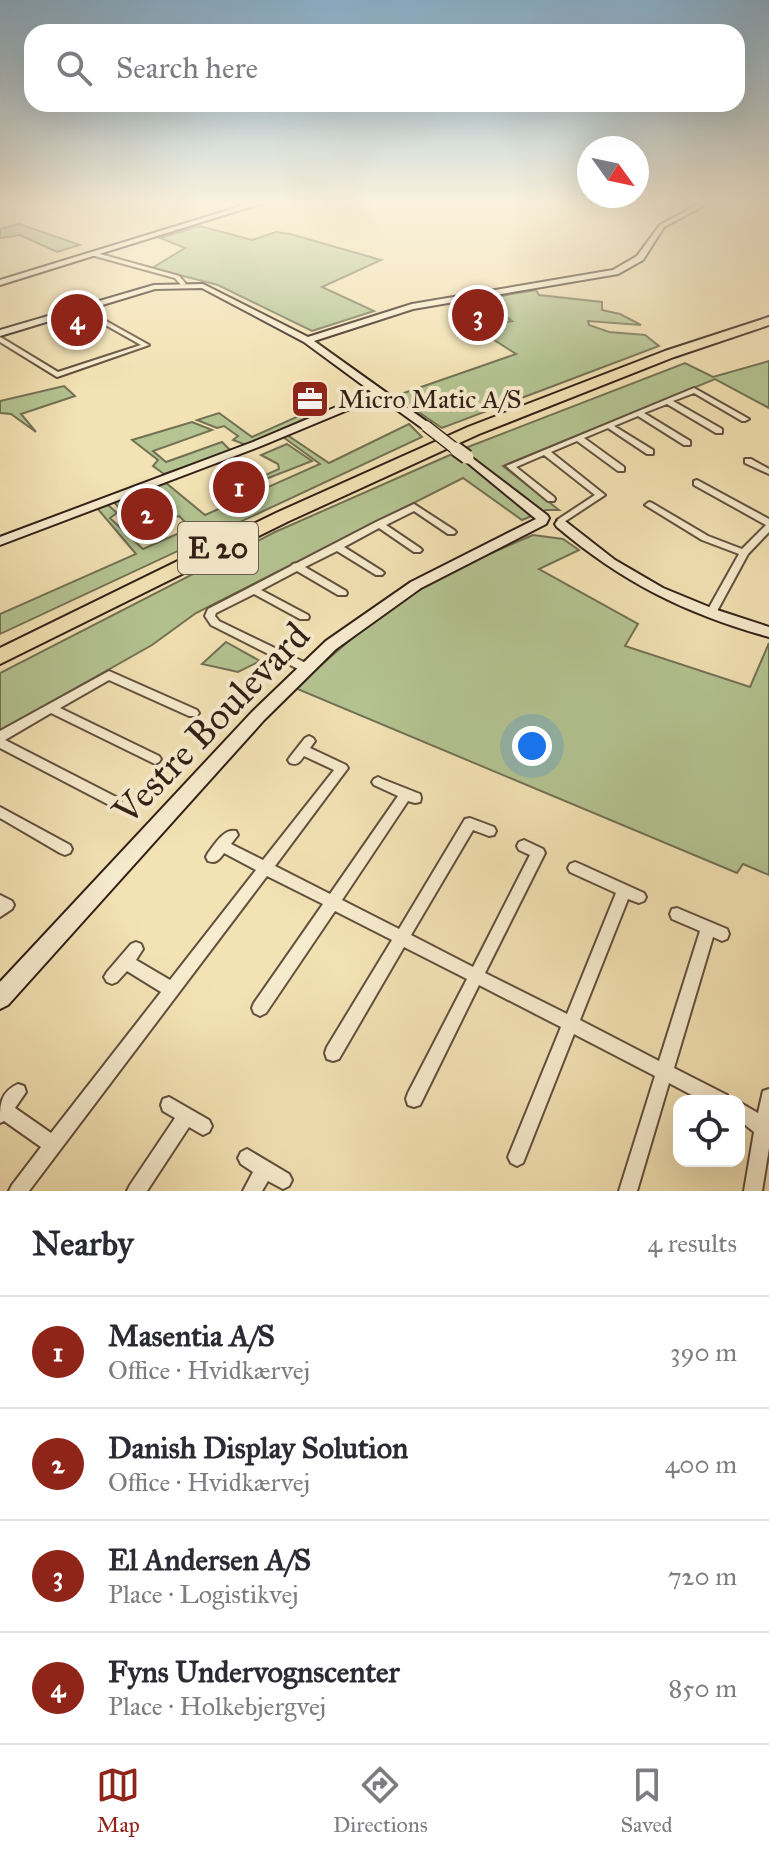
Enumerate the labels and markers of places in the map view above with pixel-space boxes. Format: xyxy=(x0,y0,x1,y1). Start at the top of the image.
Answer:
pin: 3 xyxy=(452,285,504,345)
pin: 4 xyxy=(51,290,103,350)
office icon: Micro Matic A/S xyxy=(289,378,331,420)
place label: Micro Matic A/S xyxy=(338,383,521,415)
pin: 1 xyxy=(213,457,265,517)
pin: 2 xyxy=(121,484,173,544)

